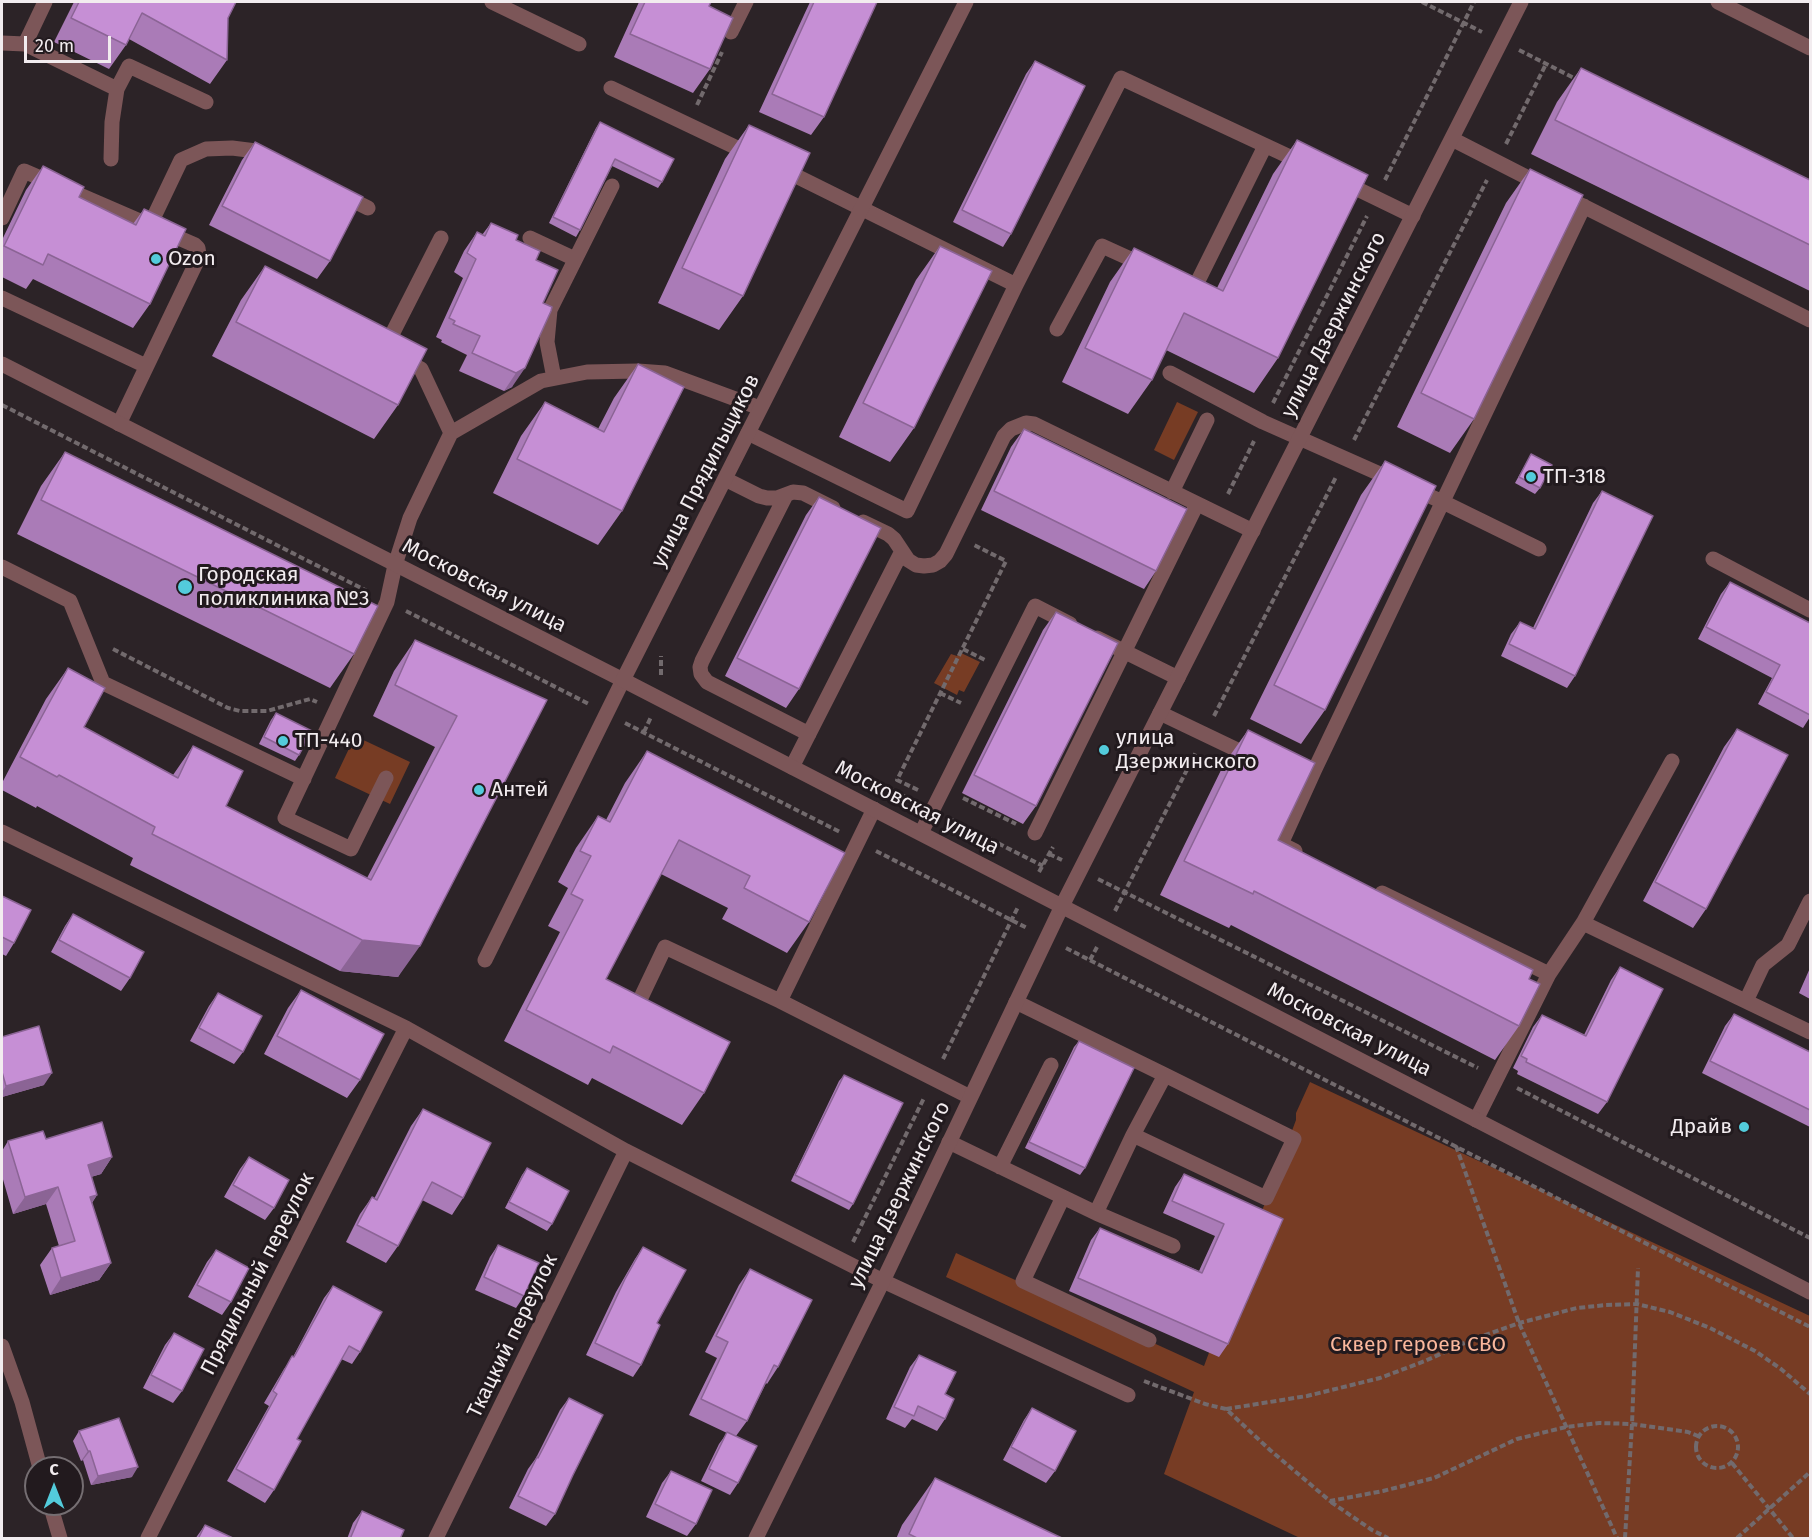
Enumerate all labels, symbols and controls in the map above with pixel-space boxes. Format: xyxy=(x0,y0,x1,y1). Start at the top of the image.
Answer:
scale bar xyxy=(27,24,114,62)
text: 20 m xyxy=(35,35,74,57)
street label: улица Дзержинского xyxy=(1276,228,1392,422)
place label: Ozon xyxy=(168,246,216,272)
marker: Ozon xyxy=(149,252,163,266)
street label: улица Прядильщиков xyxy=(646,370,766,572)
place label: ТП-318 xyxy=(1543,464,1606,490)
marker: ТП-318 xyxy=(1524,470,1538,484)
street label: Московская улица xyxy=(398,534,570,638)
place label: Городская поликлиника №3 xyxy=(198,562,369,612)
marker: Городская поликлиника №3 xyxy=(176,578,194,596)
place label: улица Дзержинского xyxy=(1116,725,1257,775)
place label: ТП-440 xyxy=(295,728,362,754)
marker: ТП-440 xyxy=(276,734,290,748)
marker: улица Дзержинского xyxy=(1097,743,1111,757)
street label: Московская улица xyxy=(831,756,1003,860)
place label: Антей xyxy=(491,777,548,803)
marker: Антей xyxy=(472,783,486,797)
street label: Московская улица xyxy=(1263,978,1435,1082)
street label: улица Дзержинского xyxy=(844,1097,956,1293)
place label: Драйв xyxy=(1671,1114,1732,1140)
marker: Драйв xyxy=(1737,1120,1751,1134)
street label: Прядильный переулок xyxy=(196,1168,320,1380)
street label: Ткацкий переулок xyxy=(462,1250,564,1422)
park label: Сквер героев СВО xyxy=(1330,1332,1506,1358)
north arrow xyxy=(24,1456,84,1516)
text: С xyxy=(49,1460,59,1479)

